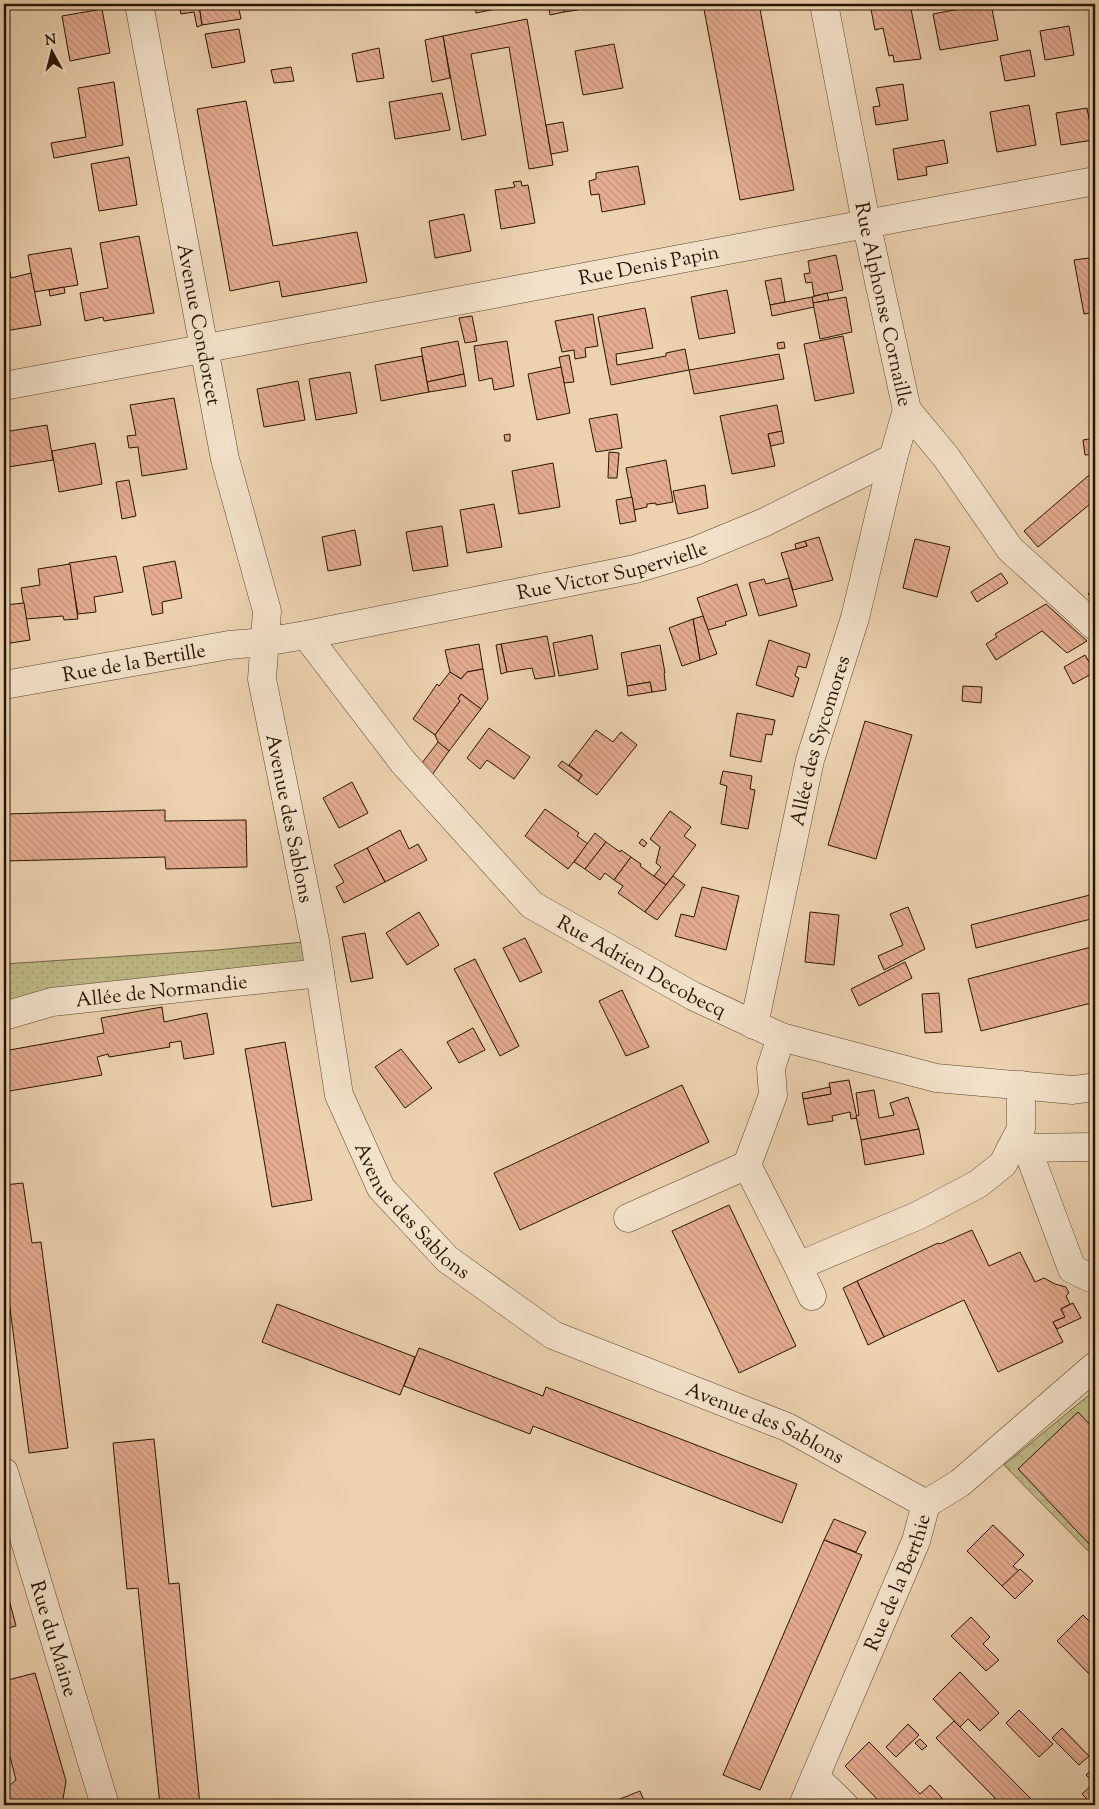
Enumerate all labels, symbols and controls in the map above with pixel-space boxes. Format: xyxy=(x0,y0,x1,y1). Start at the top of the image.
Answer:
north arrow xyxy=(28,28,78,78)
text: N xyxy=(44,30,57,52)
street label: Rue Alphonse Cornaille xyxy=(845,200,918,410)
street label: Rue Denis Papin xyxy=(576,239,722,295)
street label: Avenue Condorcet xyxy=(168,242,227,408)
street label: Rue Victor Supervielle xyxy=(515,535,713,609)
street label: Rue de la Bertille xyxy=(60,637,208,691)
street label: Allée des Sycomores xyxy=(784,652,859,829)
street label: Avenue des Sablons xyxy=(256,732,319,906)
street label: Rue Adrien Decobecq xyxy=(551,910,730,1026)
street label: Allée de Normandie xyxy=(74,969,249,1016)
street label: Avenue des Sablons xyxy=(345,1138,475,1288)
street label: Avenue des Sablons xyxy=(681,1376,849,1473)
street label: Rue de la Berthie xyxy=(859,1511,940,1656)
street label: Rue du Maine xyxy=(21,1578,83,1701)

